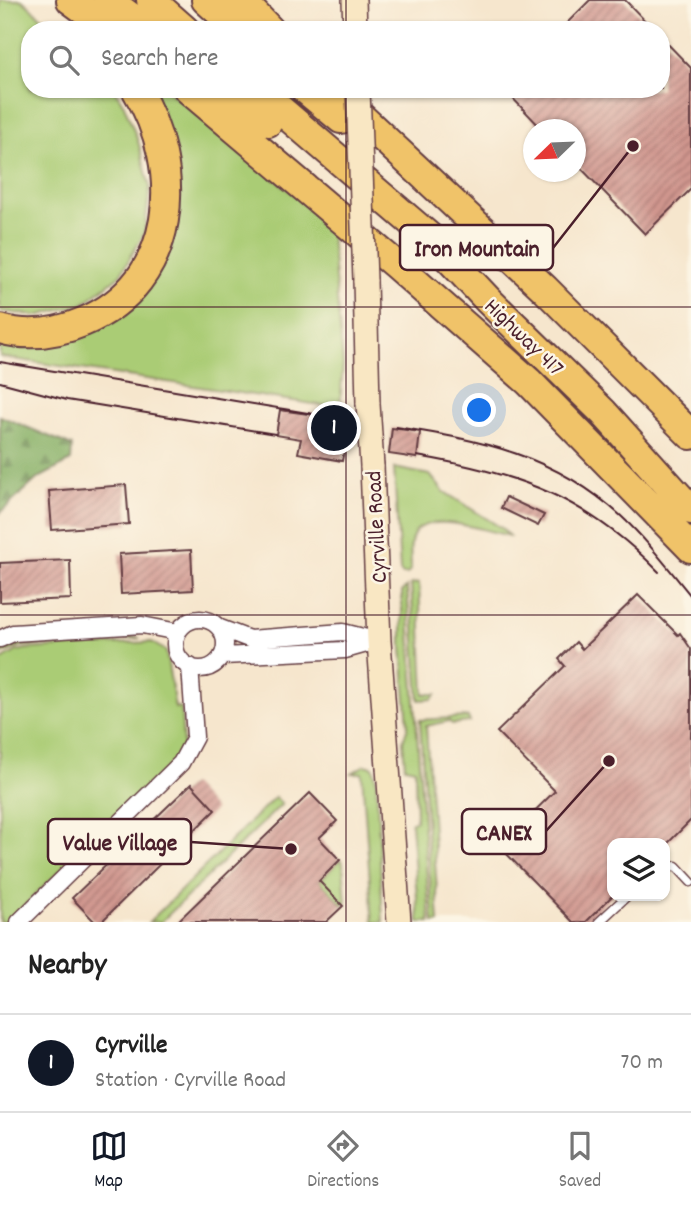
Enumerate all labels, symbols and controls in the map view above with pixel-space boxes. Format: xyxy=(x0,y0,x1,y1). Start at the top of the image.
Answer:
search box xyxy=(21,21,670,98)
icon: search xyxy=(45,41,83,79)
text: Search here xyxy=(101,41,219,78)
north arrow xyxy=(523,119,586,182)
callout: Iron Mountain xyxy=(400,225,553,270)
text: Iron Mountain xyxy=(414,234,540,268)
street label: Highway 417 xyxy=(475,292,570,385)
your location xyxy=(462,393,496,427)
pin: 1 xyxy=(311,402,357,454)
street label: Cyrville Road xyxy=(359,470,398,584)
callout: CANEX xyxy=(462,809,546,854)
text: CANEX xyxy=(476,818,533,852)
callout: Value Village xyxy=(48,819,191,864)
text: Value Village xyxy=(63,828,178,862)
map controls xyxy=(607,838,670,901)
button: layers xyxy=(607,838,670,901)
text: Nearby xyxy=(28,946,106,989)
text: Cyrville xyxy=(95,1028,167,1065)
text: 1 xyxy=(48,1047,54,1080)
text: 70 m xyxy=(621,1047,663,1080)
text: Station · Cyrville Road xyxy=(95,1065,286,1098)
tab: Map xyxy=(90,1127,128,1196)
tab: Directions xyxy=(307,1127,379,1196)
tab: Saved xyxy=(559,1127,601,1196)

